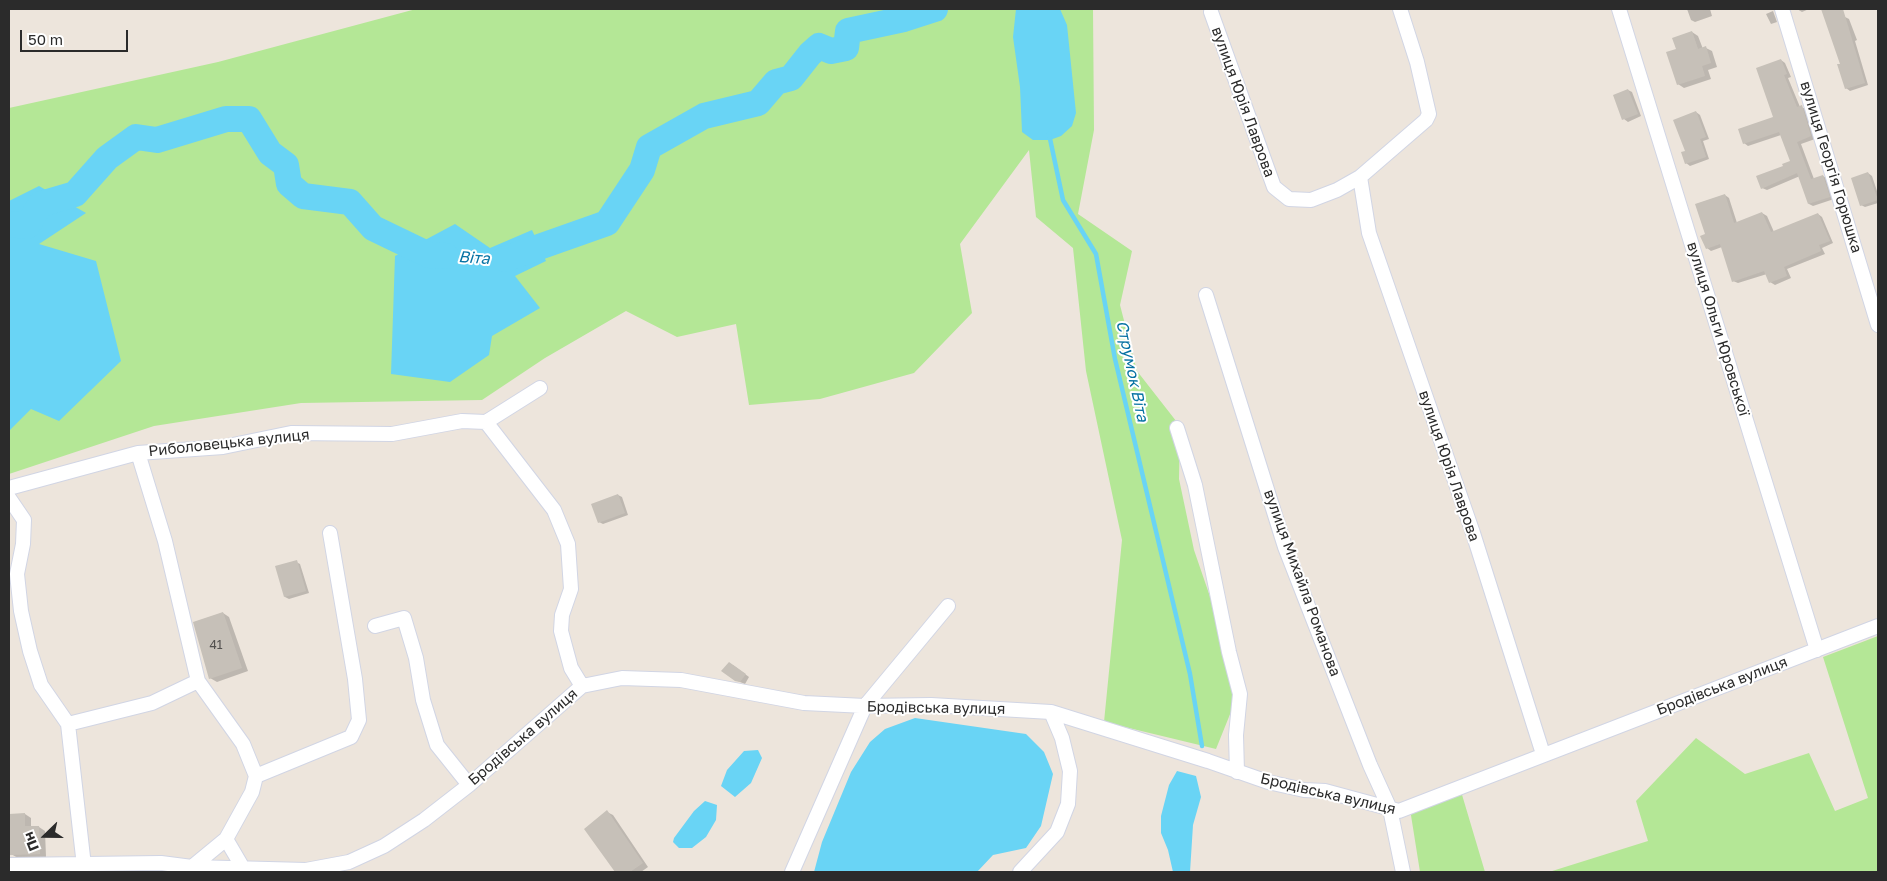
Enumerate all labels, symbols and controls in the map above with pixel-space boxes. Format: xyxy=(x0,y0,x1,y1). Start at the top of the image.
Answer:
scale bar xyxy=(22,20,130,52)
street label: вулиця Юрія Лаврова xyxy=(1207,24,1279,180)
text: 50 m xyxy=(28,30,63,48)
street label: вулиця Георгія Горюшка xyxy=(1796,79,1866,255)
street label: вулиця Ольги Юровської xyxy=(1683,240,1753,418)
water label: Віта xyxy=(458,247,490,269)
water label: Струмок Віта xyxy=(1112,319,1152,423)
street label: вулиця Юрія Лаврова xyxy=(1415,388,1483,544)
street label: Риболовецька вулиця xyxy=(148,426,310,460)
street label: вулиця Михайла Романова xyxy=(1260,487,1344,679)
house number: 41 xyxy=(209,638,223,652)
street label: Бродівська вулиця xyxy=(1654,653,1790,719)
street label: Бродівська вулиця xyxy=(465,685,581,789)
street label: Бродівська вулиця xyxy=(867,698,1005,718)
street label: Бродівська вулиця xyxy=(1258,770,1398,818)
north arrow xyxy=(20,811,70,861)
text: Пн xyxy=(19,830,42,854)

